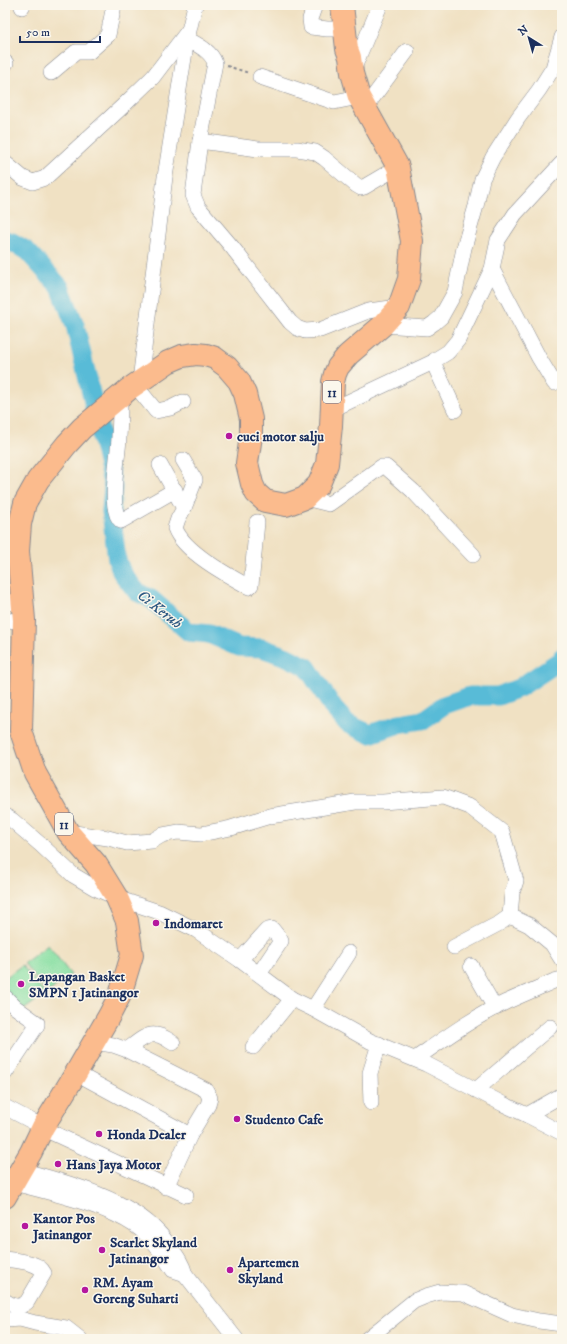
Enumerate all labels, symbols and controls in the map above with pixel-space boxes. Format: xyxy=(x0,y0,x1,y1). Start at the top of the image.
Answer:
scale bar xyxy=(20,18,100,44)
north arrow xyxy=(509,18,549,58)
text: N xyxy=(516,23,531,39)
text: 50 m xyxy=(26,25,50,40)
road number: 11 xyxy=(323,381,341,403)
place label: cuci motor salju xyxy=(237,428,324,446)
marker: cuci motor salju xyxy=(224,431,234,441)
water label: Ci Keruh xyxy=(133,586,186,633)
road number: 11 xyxy=(55,813,73,835)
place label: Indomaret xyxy=(164,915,223,933)
marker: Indomaret xyxy=(151,918,161,928)
place label: Lapangan Basket SMPN 1 Jatinangor xyxy=(29,968,139,1002)
marker: Lapangan Basket SMPN 1 Jatinangor xyxy=(16,979,26,989)
place label: Studento Cafe xyxy=(245,1111,324,1129)
marker: Studento Cafe xyxy=(232,1114,242,1124)
place label: Honda Dealer xyxy=(107,1126,187,1144)
marker: Honda Dealer xyxy=(94,1129,104,1139)
place label: Hans Jaya Motor xyxy=(66,1156,162,1174)
marker: Hans Jaya Motor xyxy=(53,1159,63,1169)
place label: Kantor Pos Jatinangor xyxy=(31,1210,95,1244)
marker: Kantor Pos Jatinangor xyxy=(20,1221,30,1231)
place label: Scarlet Skyland Jatinangor xyxy=(108,1234,198,1268)
marker: Scarlet Skyland Jatinangor xyxy=(97,1245,107,1255)
place label: Apartemen Skyland xyxy=(237,1254,300,1288)
marker: Apartemen Skyland xyxy=(225,1265,235,1275)
place label: RM. Ayam Goreng Suharti xyxy=(93,1274,179,1308)
marker: RM. Ayam Goreng Suharti xyxy=(80,1285,90,1295)

